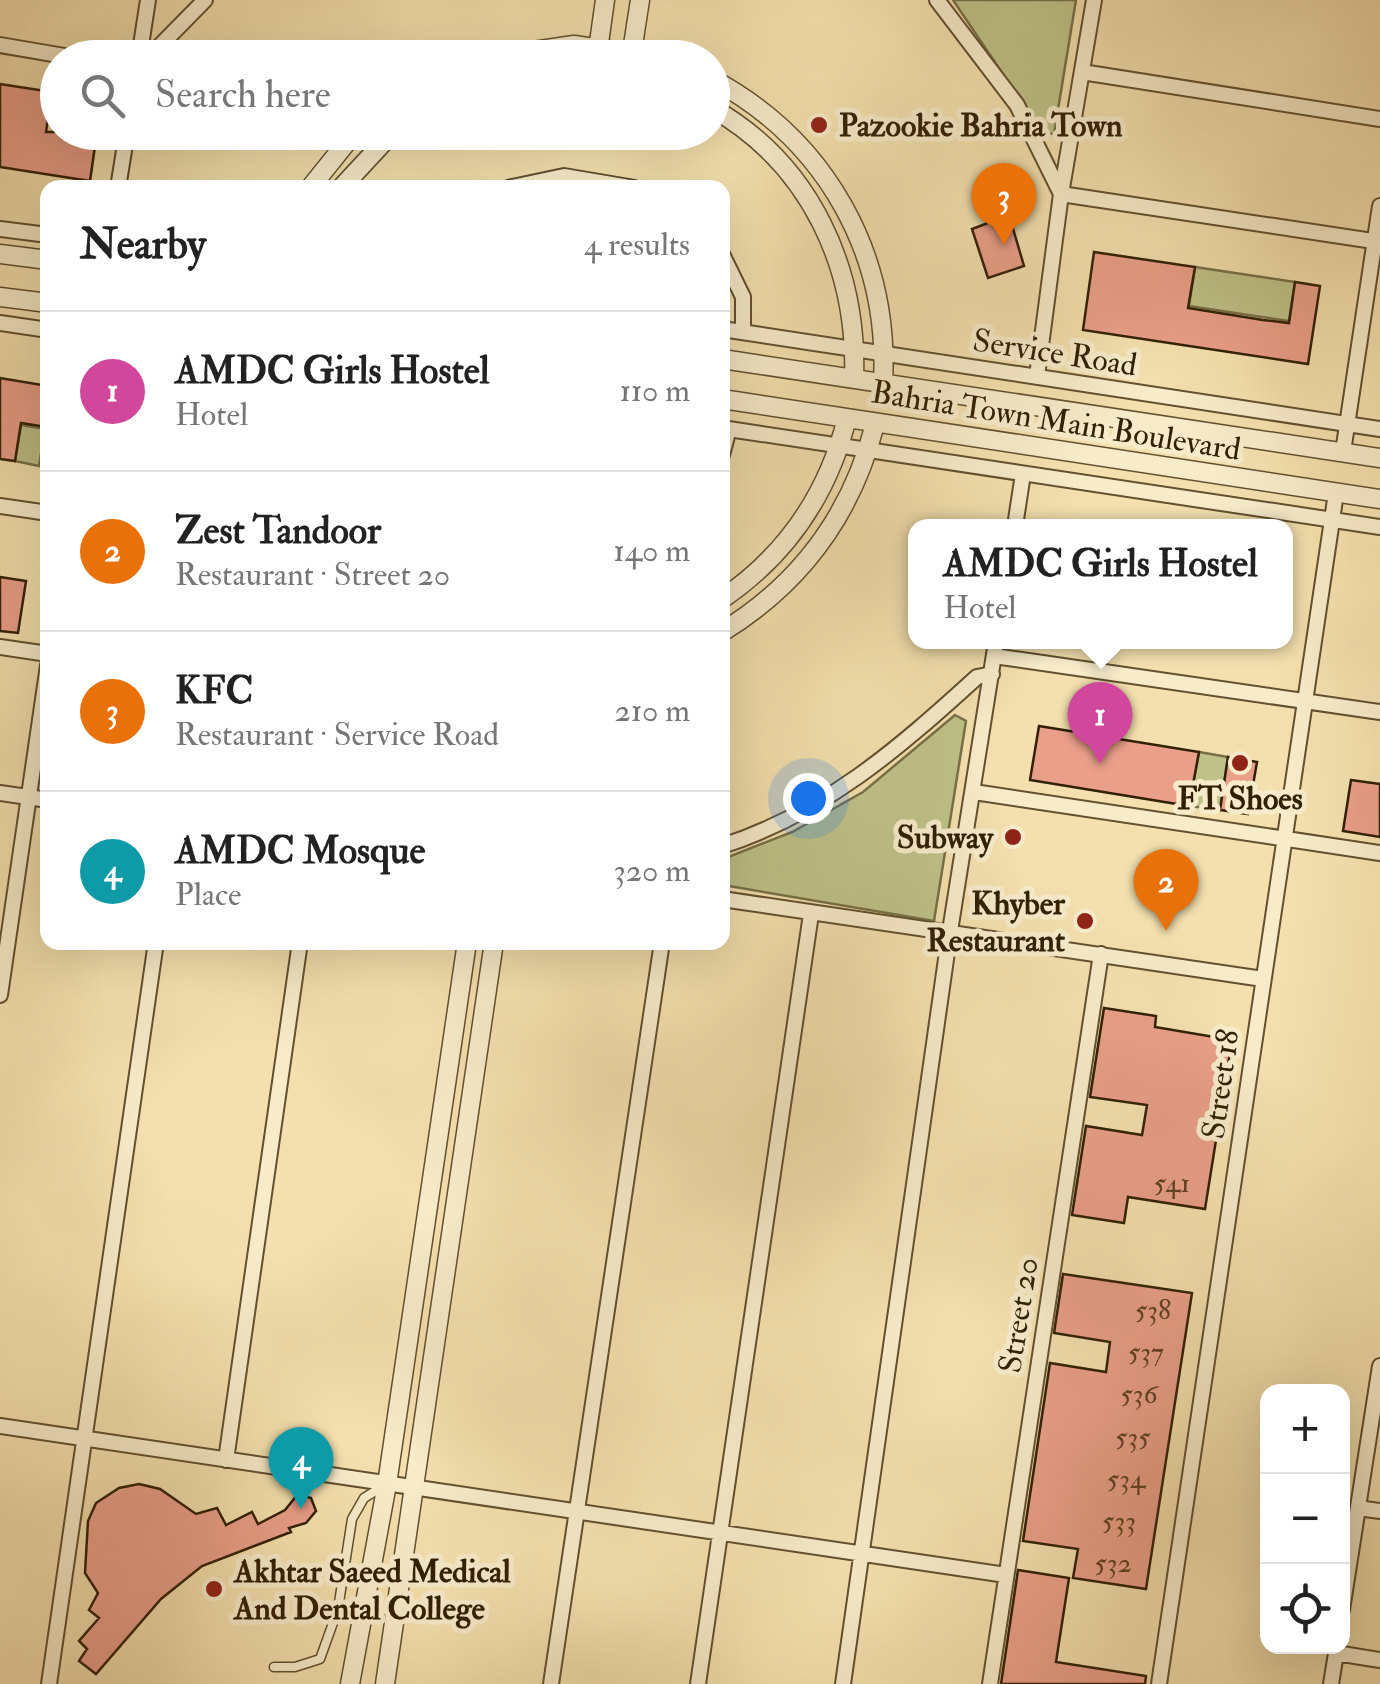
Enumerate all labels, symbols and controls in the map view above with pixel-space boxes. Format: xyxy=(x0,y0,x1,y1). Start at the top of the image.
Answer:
search box xyxy=(40,40,730,150)
icon: search xyxy=(75,68,130,123)
text: Search here xyxy=(155,71,331,119)
place label: Pazookie Bahria Town xyxy=(839,106,1123,146)
marker: Pazookie Bahria Town xyxy=(808,114,830,136)
pin: 3 xyxy=(972,162,1036,245)
text: Nearby xyxy=(80,219,206,271)
text: 4 results xyxy=(584,225,690,265)
street label: Service Road xyxy=(970,320,1140,386)
text: AMDC Girls Hostel xyxy=(175,347,489,395)
text: 1 xyxy=(107,371,118,411)
text: 110 m xyxy=(619,371,690,411)
street label: Bahria Town Main Boulevard xyxy=(868,372,1244,470)
text: Hotel xyxy=(175,395,248,435)
text: Zest Tandoor xyxy=(175,507,381,555)
popup xyxy=(908,519,1293,649)
text: 2 xyxy=(104,531,121,571)
text: 140 m xyxy=(613,531,690,571)
text: AMDC Girls Hostel xyxy=(943,540,1258,588)
text: Restaurant · Street 20 xyxy=(175,555,450,595)
text: Hotel xyxy=(943,588,1016,628)
text: KFC xyxy=(175,667,253,715)
pin: 1 xyxy=(1068,682,1132,764)
text: 3 xyxy=(106,691,119,731)
text: 210 m xyxy=(615,691,690,731)
text: Restaurant · Service Road xyxy=(175,715,499,755)
marker: FT Shoes xyxy=(1229,752,1251,774)
your location xyxy=(783,773,834,824)
place label: FT Shoes xyxy=(1177,779,1303,819)
place label: Subway xyxy=(897,818,994,858)
marker: Subway xyxy=(1002,826,1024,848)
text: AMDC Mosque xyxy=(175,827,425,875)
pin: 2 xyxy=(1134,848,1198,931)
text: 4 xyxy=(104,851,121,891)
text: 320 m xyxy=(614,851,690,891)
text: Place xyxy=(175,875,241,915)
place label: Khyber Restaurant xyxy=(926,884,1066,961)
marker: Khyber Restaurant xyxy=(1074,910,1096,932)
street label: Street 18 xyxy=(1194,1027,1248,1142)
house number: 541 xyxy=(1154,1166,1190,1201)
street label: Street 20 xyxy=(990,1255,1048,1376)
house number: 538 xyxy=(1135,1293,1171,1328)
house number: 537 xyxy=(1128,1335,1164,1370)
house number: 536 xyxy=(1120,1377,1159,1412)
map controls xyxy=(1260,1384,1350,1654)
button: + xyxy=(1260,1384,1350,1474)
house number: 535 xyxy=(1115,1420,1151,1455)
pin: 4 xyxy=(268,1426,334,1509)
house number: 534 xyxy=(1107,1462,1147,1497)
button: − xyxy=(1260,1474,1350,1564)
house number: 533 xyxy=(1102,1504,1136,1539)
house number: 532 xyxy=(1094,1546,1132,1581)
place label: Akhtar Saeed Medical And Dental College xyxy=(232,1552,511,1629)
button: locate xyxy=(1260,1564,1350,1654)
marker: Akhtar Saeed Medical And Dental College xyxy=(203,1578,225,1600)

